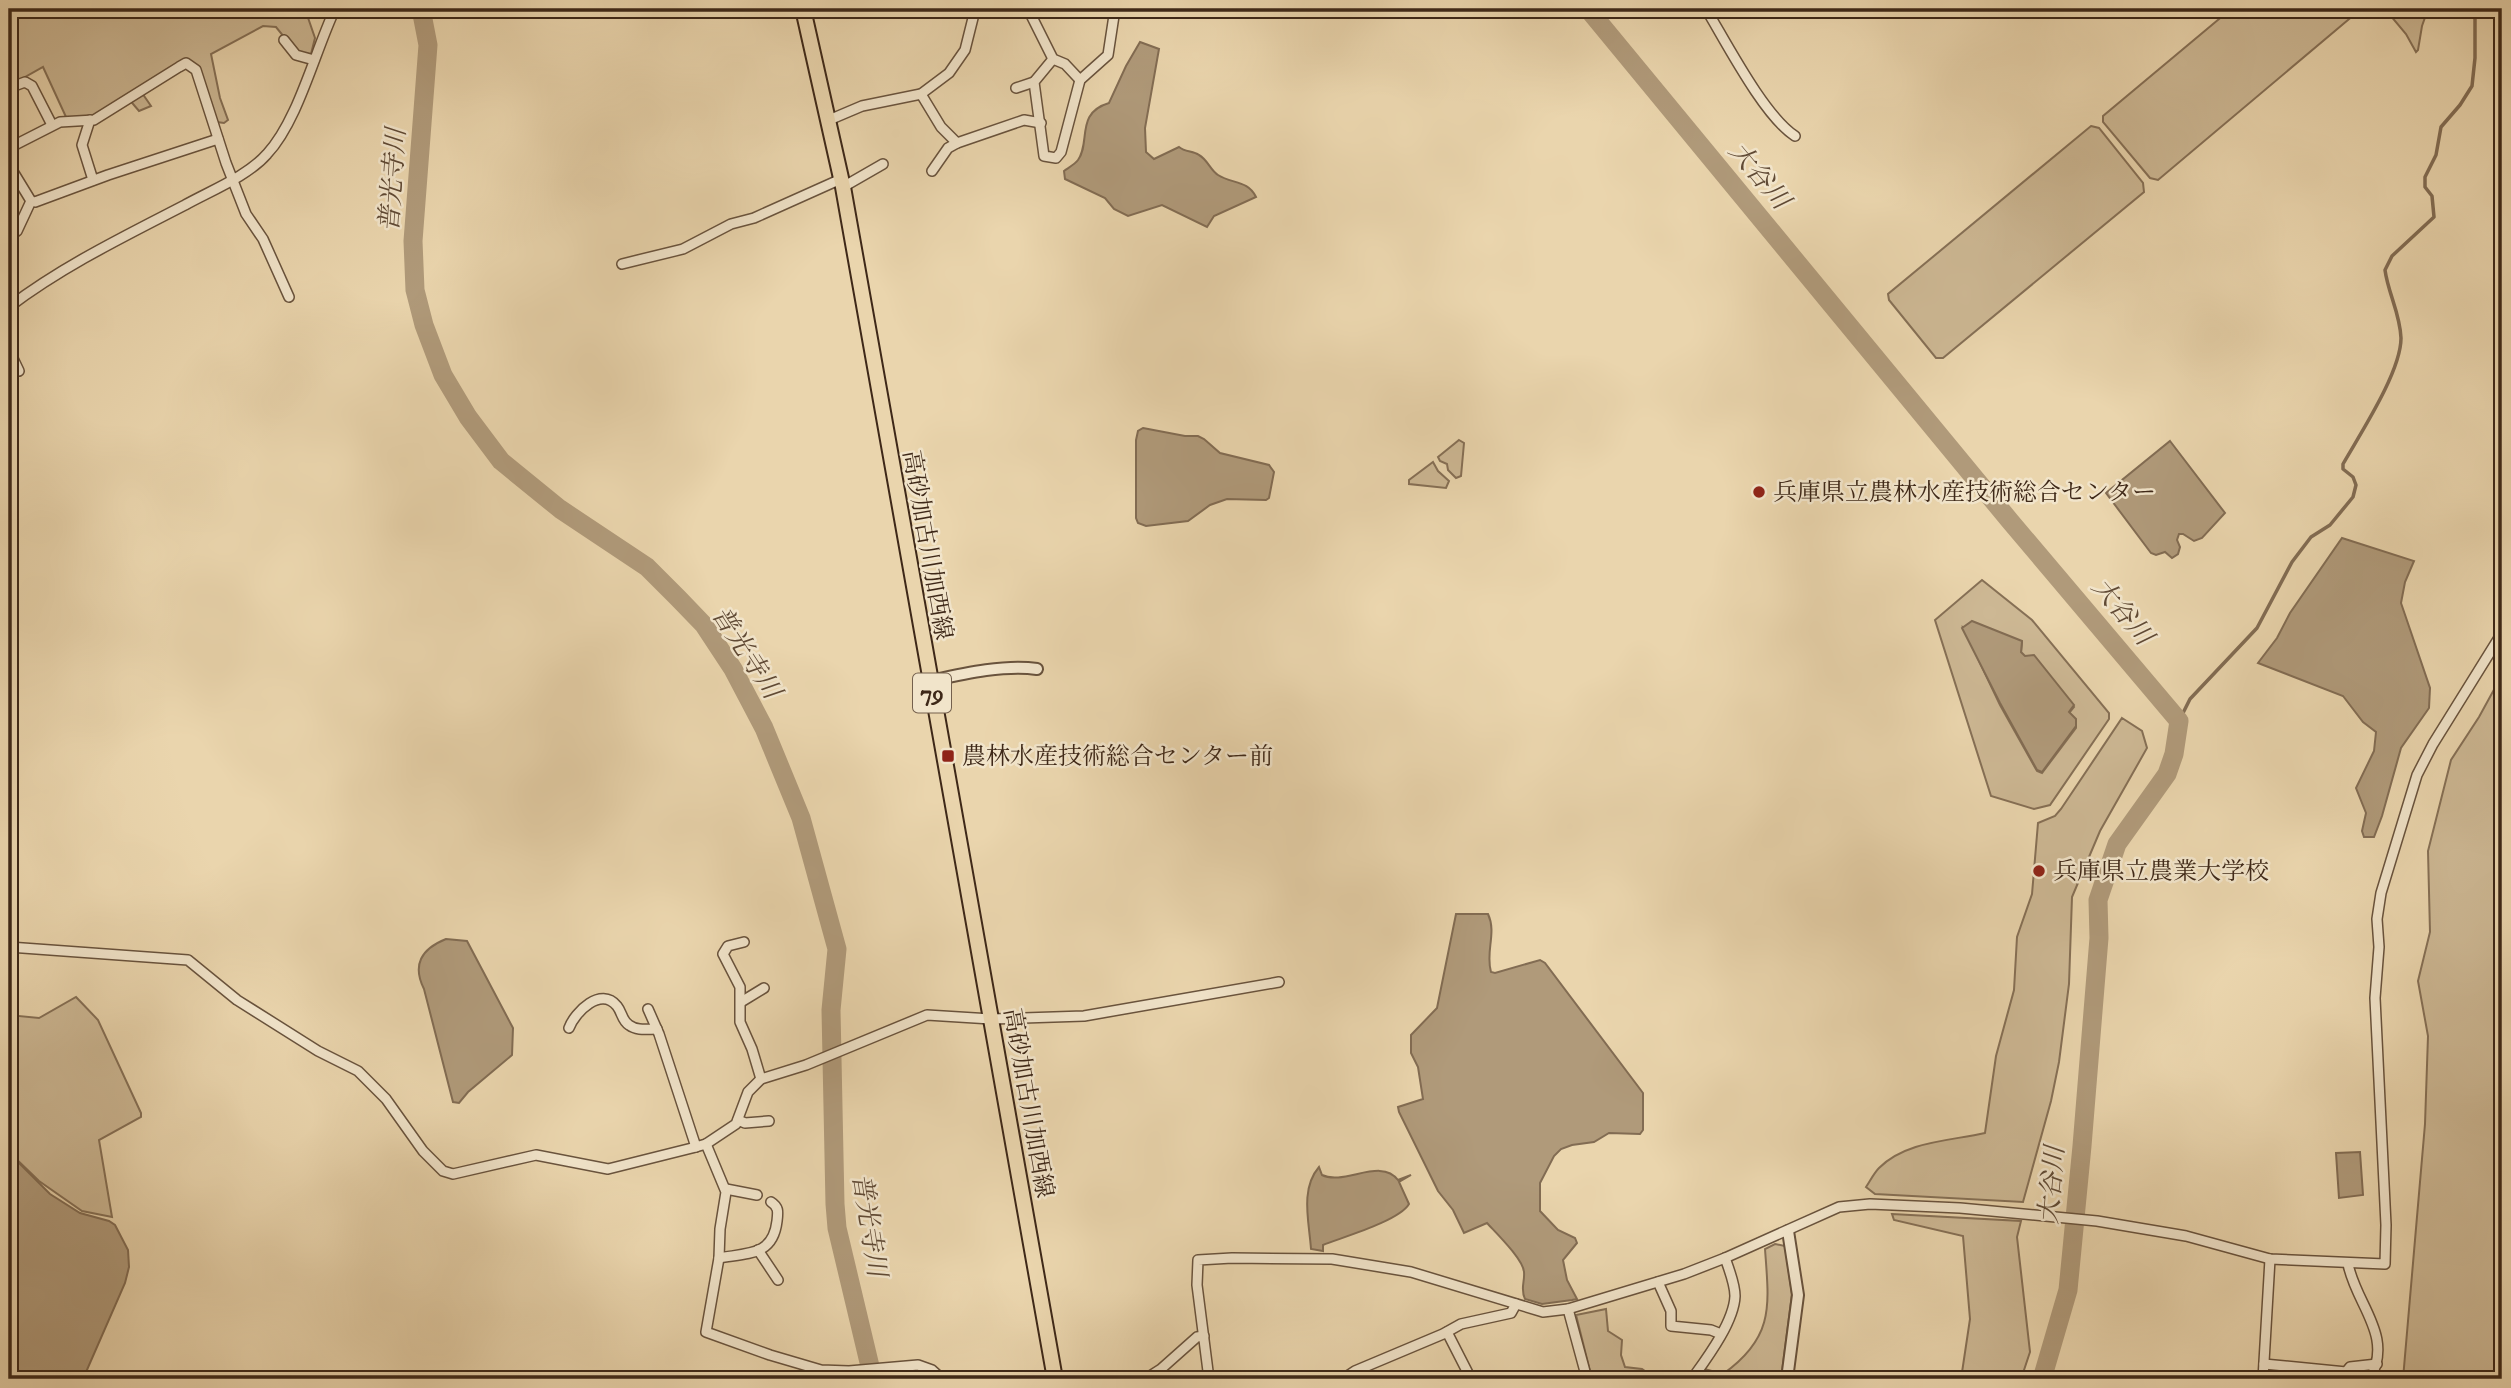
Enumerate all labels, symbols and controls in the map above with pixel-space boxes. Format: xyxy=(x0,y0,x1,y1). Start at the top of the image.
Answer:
water label: 普光寺川 xyxy=(373,124,414,233)
water label: 大谷川 xyxy=(1721,135,1798,219)
street label: 高砂加古川加西線 xyxy=(896,448,958,642)
place label: 兵庫県立農林水産技術総合センター xyxy=(1773,478,2156,508)
marker: 兵庫県立農林水産技術総合センター xyxy=(1751,484,1767,500)
water label: 大谷川 xyxy=(2084,571,2161,655)
water label: 普光寺川 xyxy=(704,600,790,708)
road number: 79 xyxy=(913,674,951,712)
place label: 農林水産技術総合センター前 xyxy=(962,742,1273,772)
marker: 農林水産技術総合センター前 xyxy=(940,748,956,764)
place label: 兵庫県立農業大学校 xyxy=(2053,857,2269,887)
marker: 兵庫県立農業大学校 xyxy=(2031,863,2047,879)
street label: 高砂加古川加西線 xyxy=(997,1006,1059,1200)
water label: 大谷川 xyxy=(2033,1142,2073,1225)
water label: 普光寺川 xyxy=(844,1171,893,1282)

